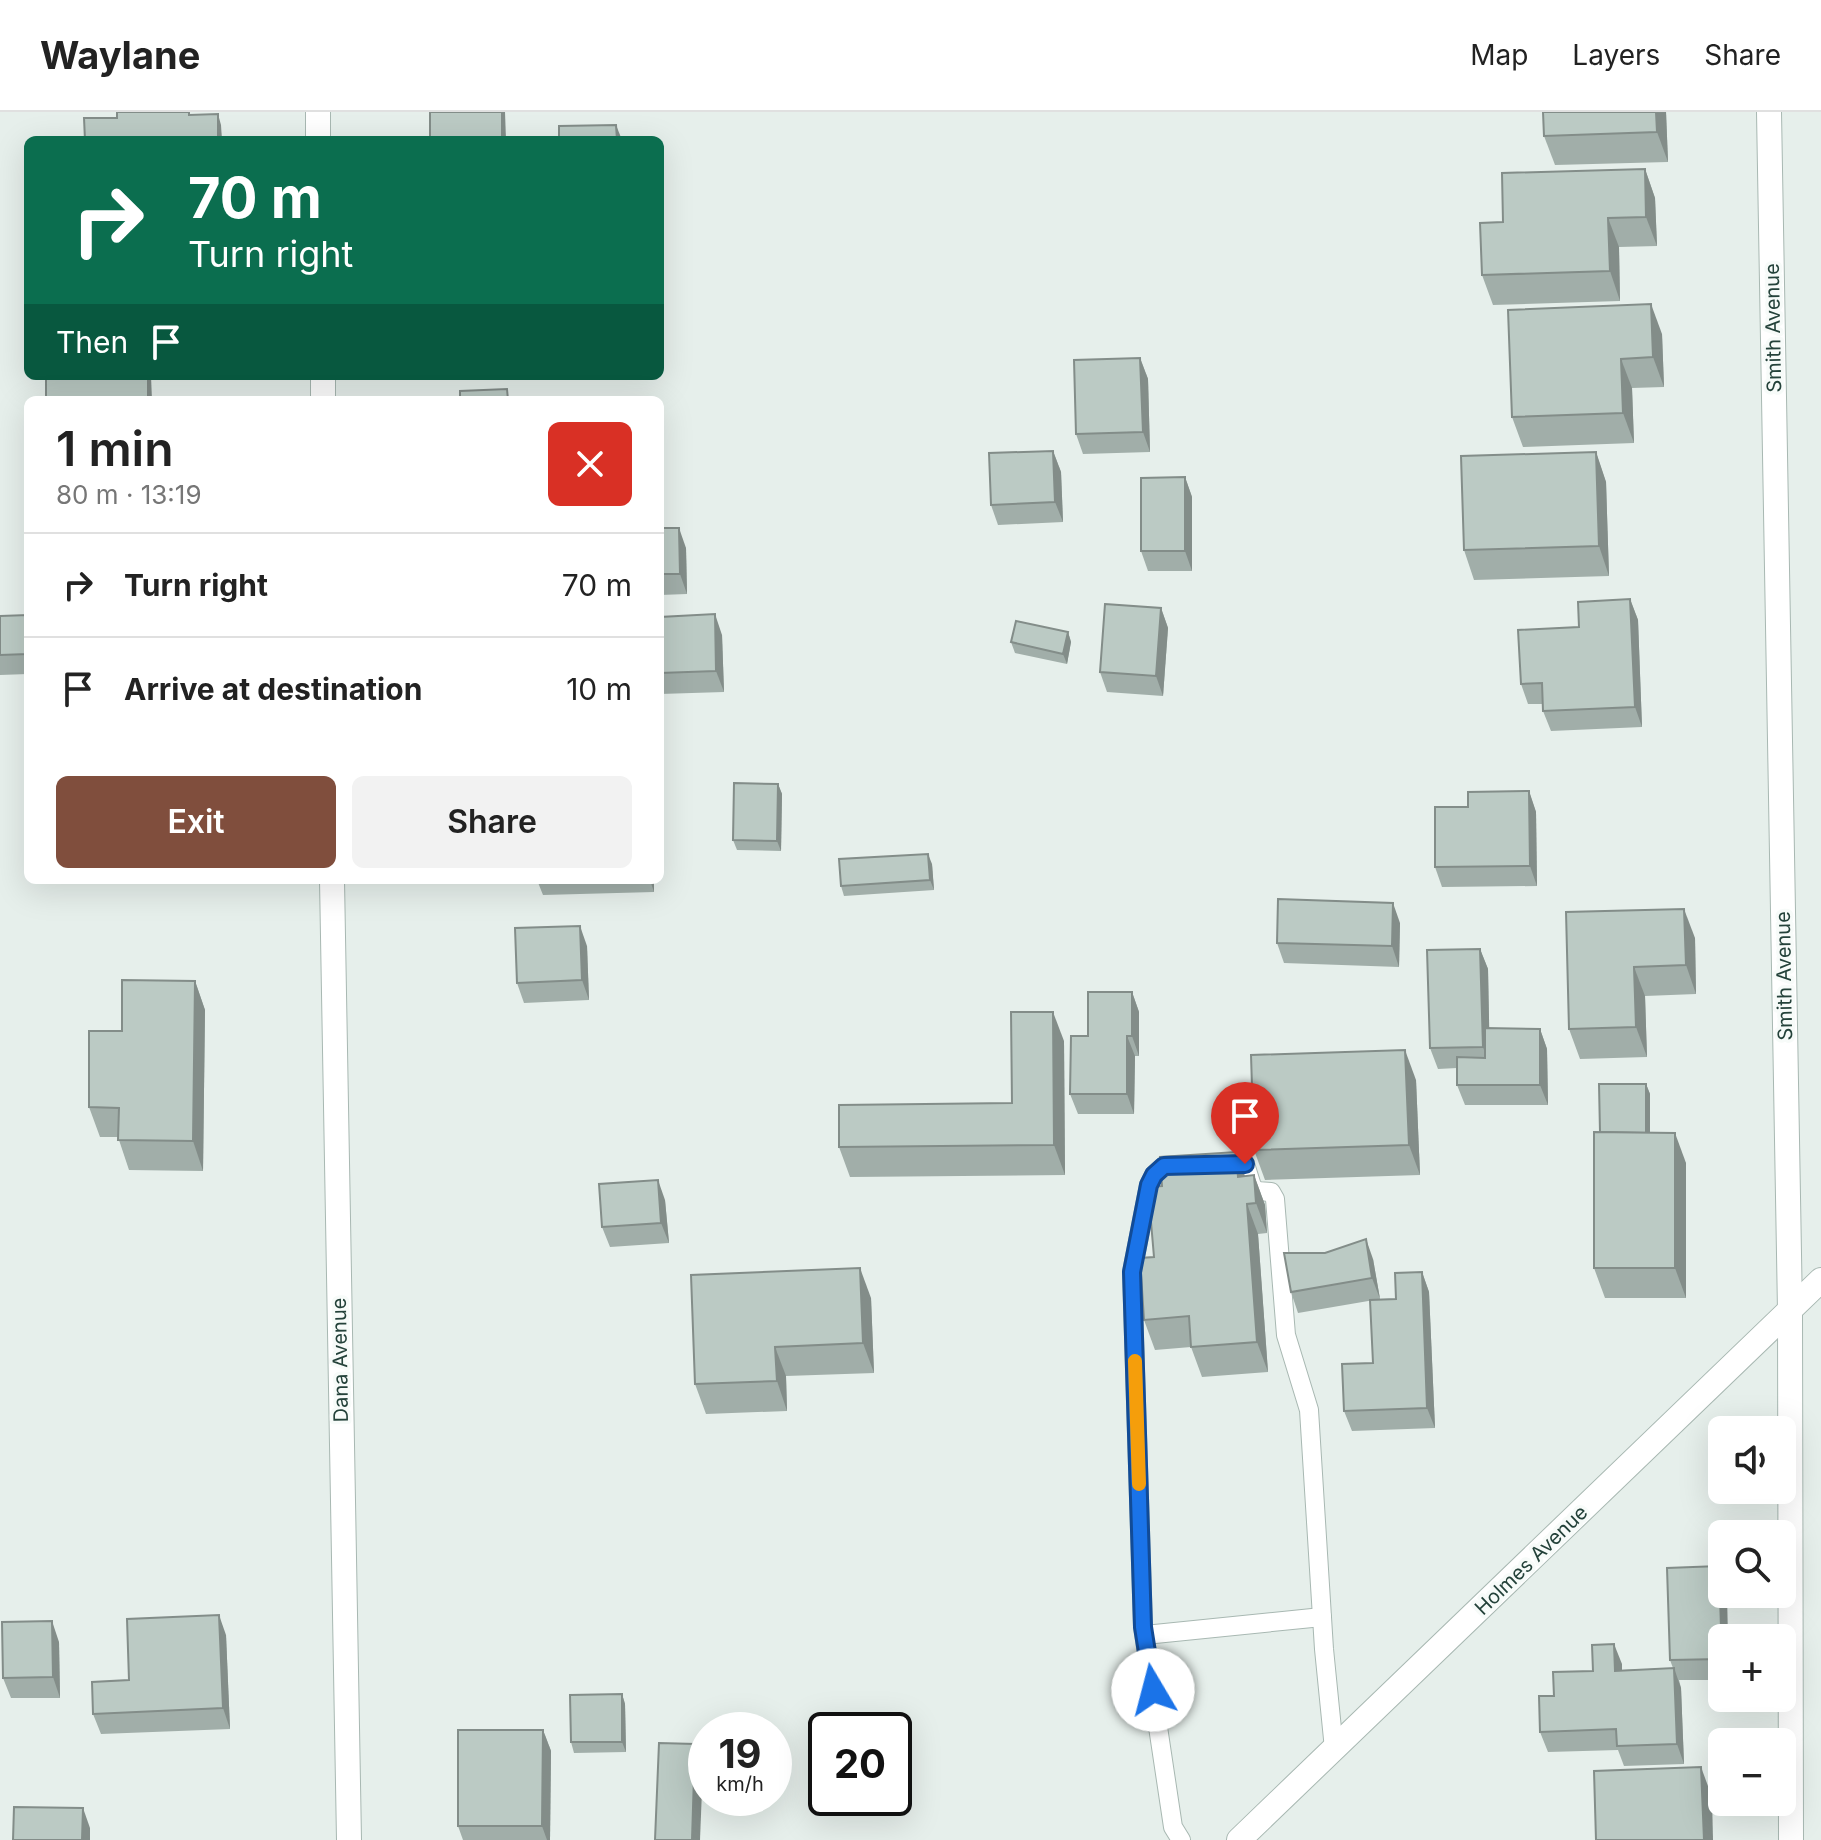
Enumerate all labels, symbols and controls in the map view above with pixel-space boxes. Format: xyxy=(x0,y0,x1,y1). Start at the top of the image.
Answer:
text: Waylane xyxy=(40,32,200,78)
text: Map xyxy=(1470,38,1528,72)
text: Layers xyxy=(1572,38,1660,72)
text: Share xyxy=(1704,38,1781,72)
text: 70 m xyxy=(188,164,322,232)
icon: right xyxy=(56,168,160,272)
text: Turn right xyxy=(188,232,353,276)
street label: Smith Avenue xyxy=(1760,263,1786,393)
icon: arrive xyxy=(144,320,188,364)
text: Then xyxy=(56,324,128,360)
text: 1 min xyxy=(56,419,174,478)
button: close xyxy=(548,422,632,506)
text: 80 m · 13:19 xyxy=(56,479,202,510)
icon: right xyxy=(56,563,100,607)
text: Turn right xyxy=(124,567,268,603)
text: 70 m xyxy=(562,567,632,603)
icon: arrive xyxy=(56,667,100,711)
text: Arrive at destination xyxy=(124,671,422,707)
text: 10 m xyxy=(566,671,632,707)
button: Exit xyxy=(56,776,336,868)
button: Share xyxy=(352,776,632,868)
street label: Smith Avenue xyxy=(1771,911,1797,1041)
pin xyxy=(1211,1082,1279,1164)
icon: arrive xyxy=(1223,1094,1267,1138)
street label: Dana Avenue xyxy=(327,1298,353,1422)
map controls xyxy=(1708,1416,1796,1816)
button: sound xyxy=(1708,1416,1796,1504)
street label: Holmes Avenue xyxy=(1470,1500,1592,1620)
button: search xyxy=(1708,1520,1796,1608)
button: + xyxy=(1708,1624,1796,1712)
position arrow xyxy=(1111,1648,1195,1732)
speed limit sign: 20 xyxy=(808,1712,912,1816)
button: − xyxy=(1708,1728,1796,1816)
text: 19 xyxy=(718,1729,762,1778)
text: km/h xyxy=(716,1772,764,1796)

